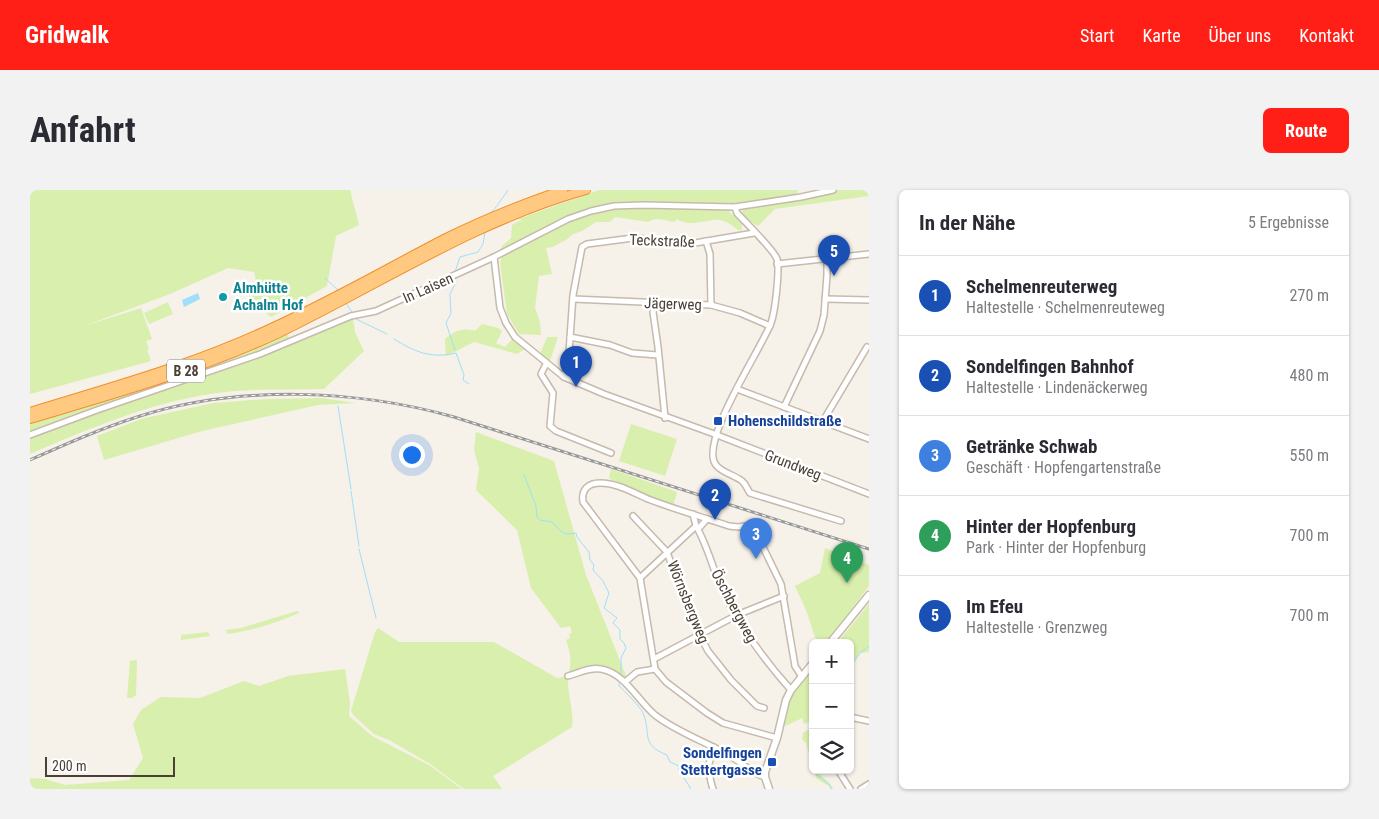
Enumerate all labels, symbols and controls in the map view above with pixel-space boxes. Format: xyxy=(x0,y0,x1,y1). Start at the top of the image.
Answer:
text: Gridwalk xyxy=(25,21,109,49)
text: Start xyxy=(1080,25,1114,46)
text: Karte xyxy=(1142,25,1181,46)
text: Über uns xyxy=(1209,25,1271,46)
text: Kontakt xyxy=(1299,25,1354,46)
button: Route xyxy=(1263,108,1349,153)
text: Anfahrt xyxy=(30,110,136,151)
text: In der Nähe xyxy=(919,211,1015,235)
text: 5 Ergebnisse xyxy=(1248,213,1329,232)
street label: Teckstraße xyxy=(629,231,695,251)
pin: 5 xyxy=(818,235,850,276)
street label: In Laisen xyxy=(400,269,456,307)
text: Schelmenreuterweg xyxy=(966,275,1117,298)
place label: Almhütte Achalm Hof xyxy=(233,279,303,314)
text: 1 xyxy=(931,286,939,305)
text: 270 m xyxy=(1290,286,1329,305)
marker: Almhütte Achalm Hof xyxy=(217,291,229,303)
street label: Jägerweg xyxy=(644,294,702,314)
text: Haltestelle · Schelmenreuteweg xyxy=(966,298,1165,317)
pin: 1 xyxy=(560,346,592,387)
text: Sondelfingen Bahnhof xyxy=(966,355,1134,378)
road number: B 28 xyxy=(167,360,205,382)
text: 2 xyxy=(931,366,939,385)
text: 480 m xyxy=(1290,366,1329,385)
text: Haltestelle · Lindenäckerweg xyxy=(966,378,1148,397)
place label: Hohenschildstraße xyxy=(728,412,841,430)
marker: Hohenschildstraße xyxy=(712,415,724,427)
text: Getränke Schwab xyxy=(966,435,1097,458)
your location xyxy=(399,442,425,468)
street label: Grundweg xyxy=(762,446,824,484)
text: 3 xyxy=(931,446,939,465)
text: 550 m xyxy=(1290,446,1329,465)
text: Geschäft · Hopfengartenstraße xyxy=(966,458,1161,477)
pin: 2 xyxy=(699,479,731,520)
text: Hinter der Hopfenburg xyxy=(966,515,1136,538)
pin: 3 xyxy=(740,518,772,559)
text: 4 xyxy=(931,526,939,545)
text: 700 m xyxy=(1290,526,1329,545)
text: Park · Hinter der Hopfenburg xyxy=(966,538,1146,557)
pin: 4 xyxy=(831,542,863,583)
street label: Wörnsbergweg xyxy=(663,558,713,646)
street label: Öschbergweg xyxy=(707,566,761,646)
text: Im Efeu xyxy=(966,595,1023,618)
text: 5 xyxy=(931,606,939,625)
text: 700 m xyxy=(1290,606,1329,625)
text: Haltestelle · Grenzweg xyxy=(966,618,1107,637)
map controls xyxy=(809,639,854,774)
button: + xyxy=(809,639,854,684)
button: − xyxy=(809,684,854,729)
button: layers xyxy=(809,729,854,774)
place label: Sondelfingen Stettertgasse xyxy=(680,744,762,779)
scale bar xyxy=(45,754,175,777)
marker: Sondelfingen Stettertgasse xyxy=(766,756,778,768)
text: 200 m xyxy=(52,758,87,774)

